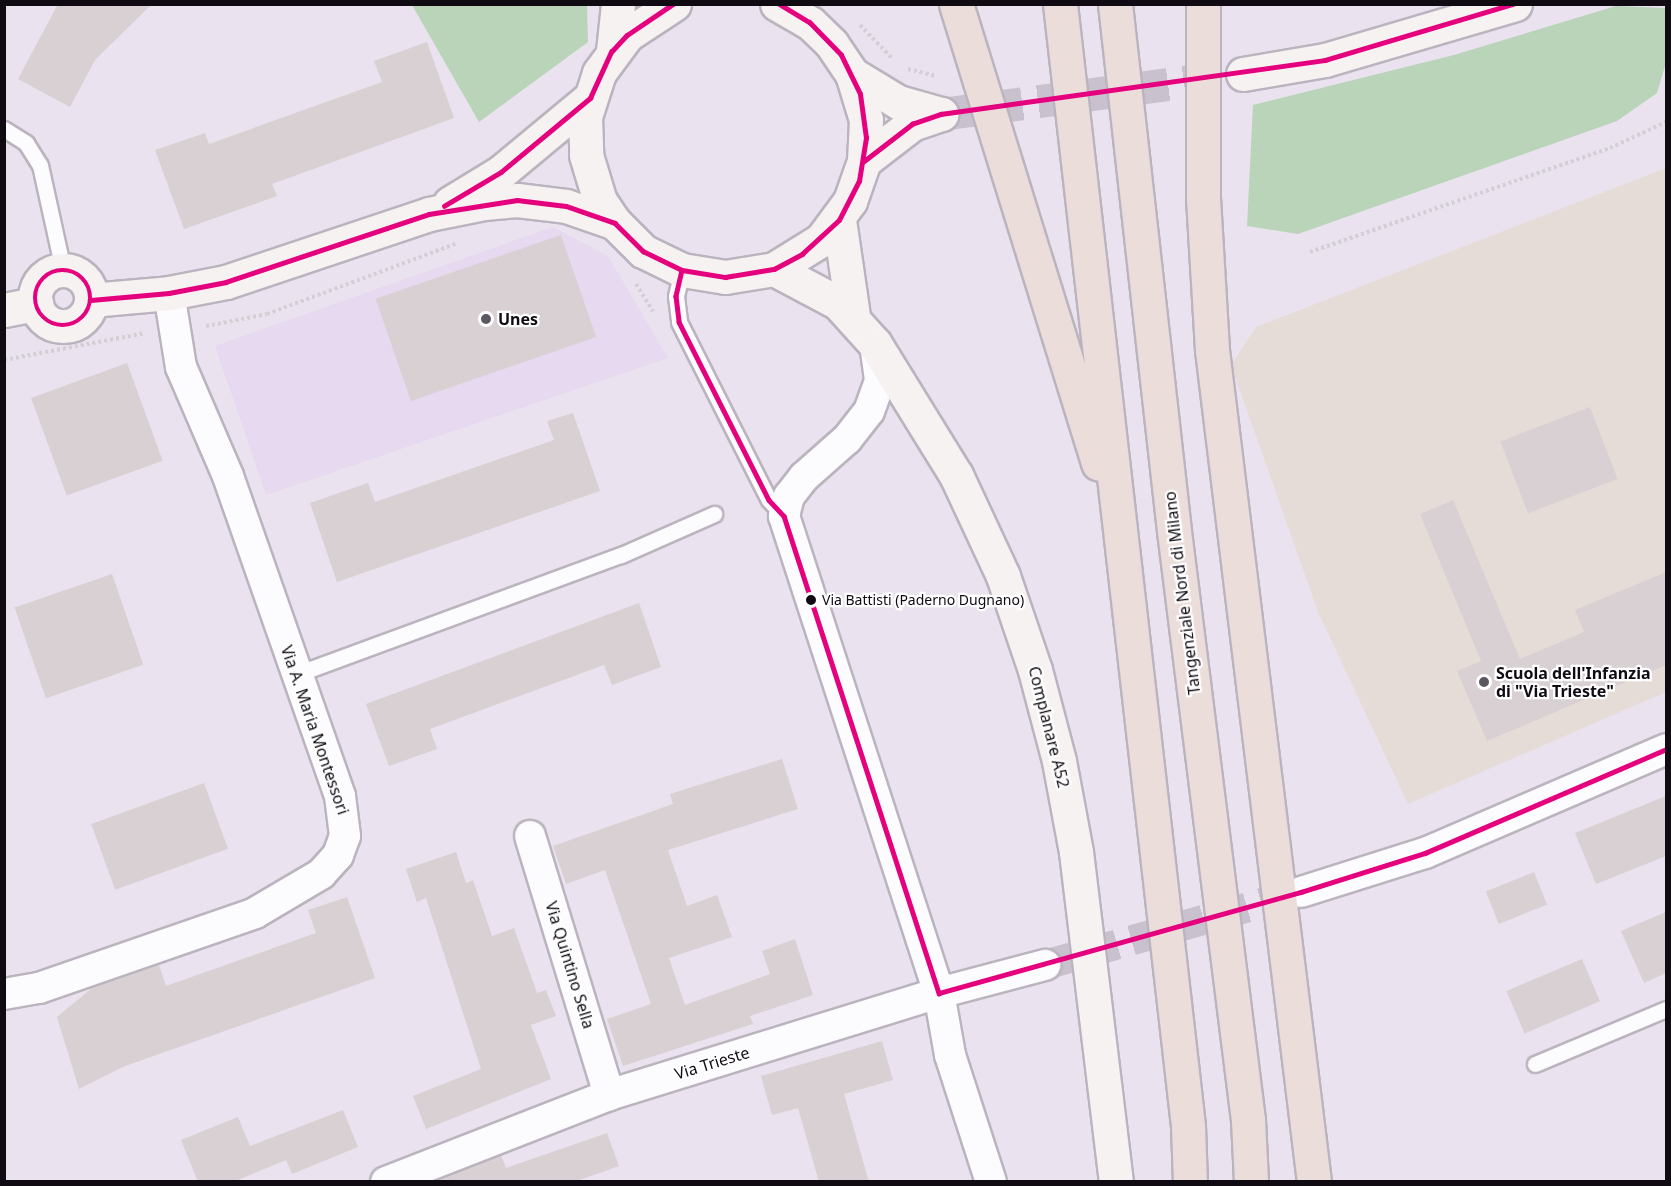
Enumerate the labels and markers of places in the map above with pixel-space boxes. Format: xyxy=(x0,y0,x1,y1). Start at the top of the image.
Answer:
place label: Unes xyxy=(498,309,538,329)
marker: Unes xyxy=(479,312,493,326)
place label: Via Battisti (Paderno Dugnano) xyxy=(822,592,1024,608)
marker: Via Battisti (Paderno Dugnano) xyxy=(805,594,817,606)
place label: Scuola dell'Infanzia di "Via Trieste" xyxy=(1496,663,1650,701)
marker: Scuola dell'Infanzia di "Via Trieste" xyxy=(1477,675,1491,689)

